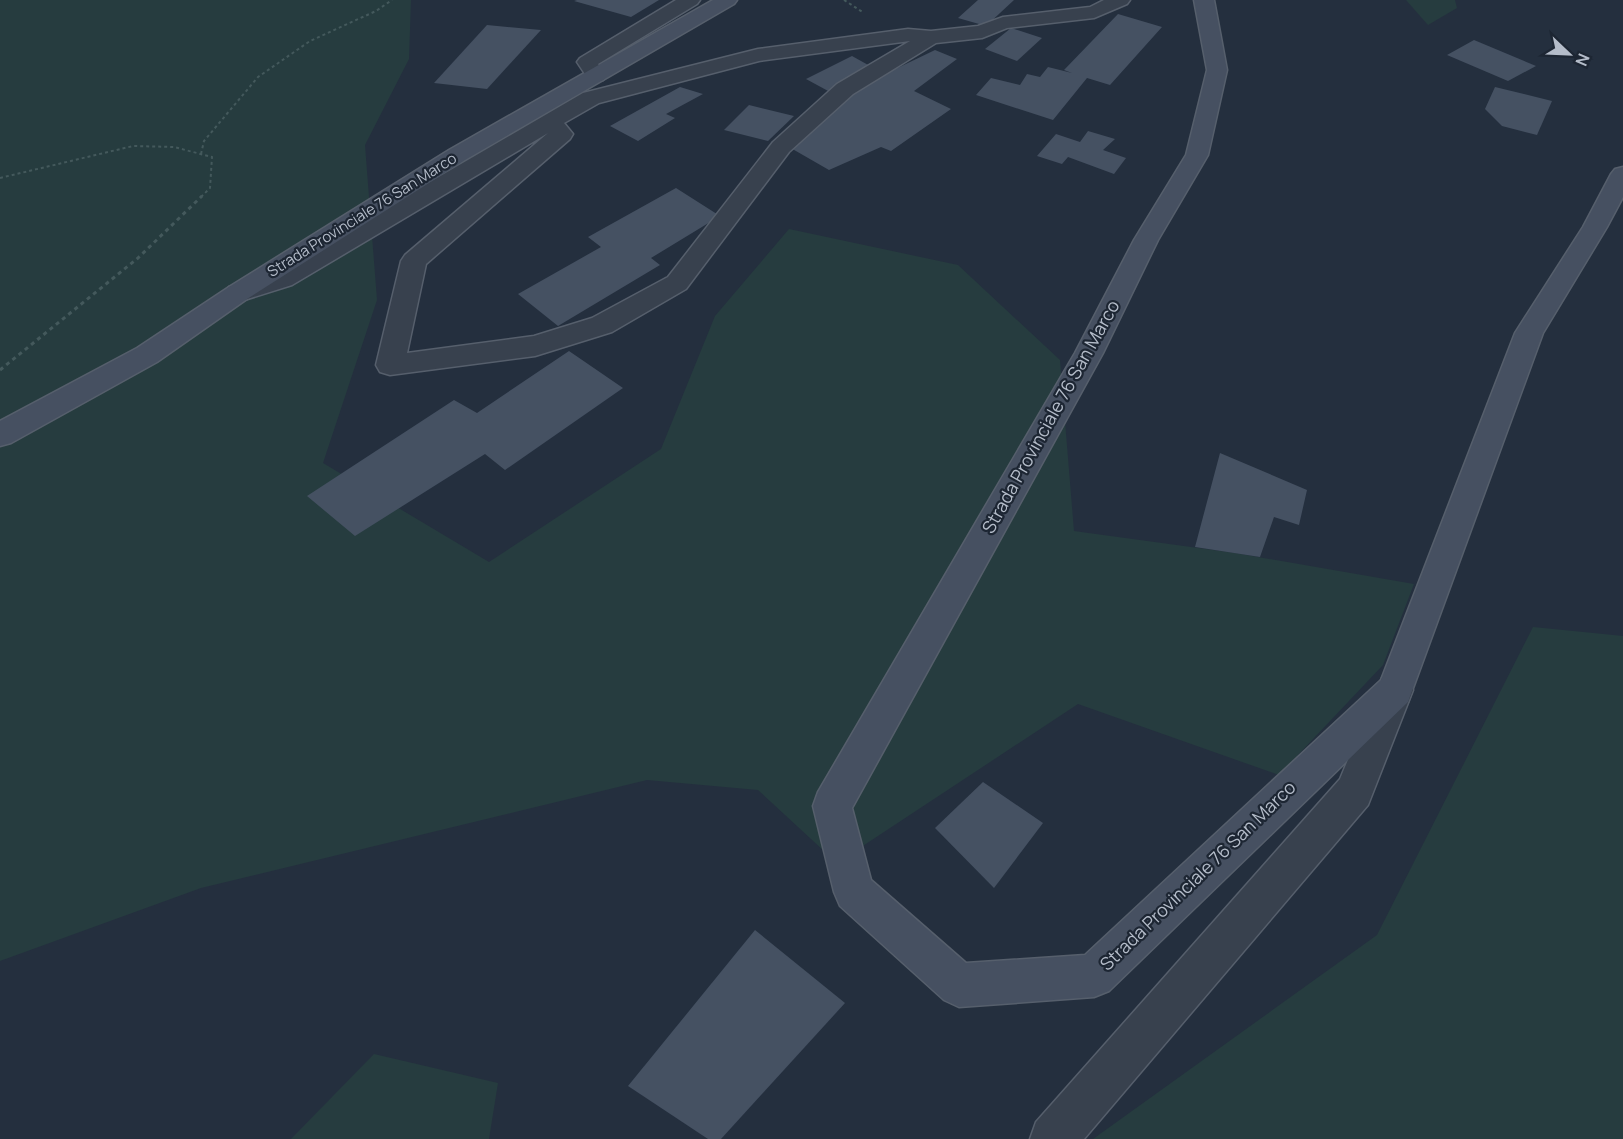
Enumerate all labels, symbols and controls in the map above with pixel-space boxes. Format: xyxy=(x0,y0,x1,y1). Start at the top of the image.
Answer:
north arrow xyxy=(1539,24,1599,84)
text: N xyxy=(1570,50,1595,69)
street label: Strada Provinciale 76 San Marco xyxy=(263,147,460,282)
street label: Strada Provinciale 76 San Marco xyxy=(976,296,1124,537)
street label: Strada Provinciale 76 San Marco xyxy=(1094,775,1300,975)

